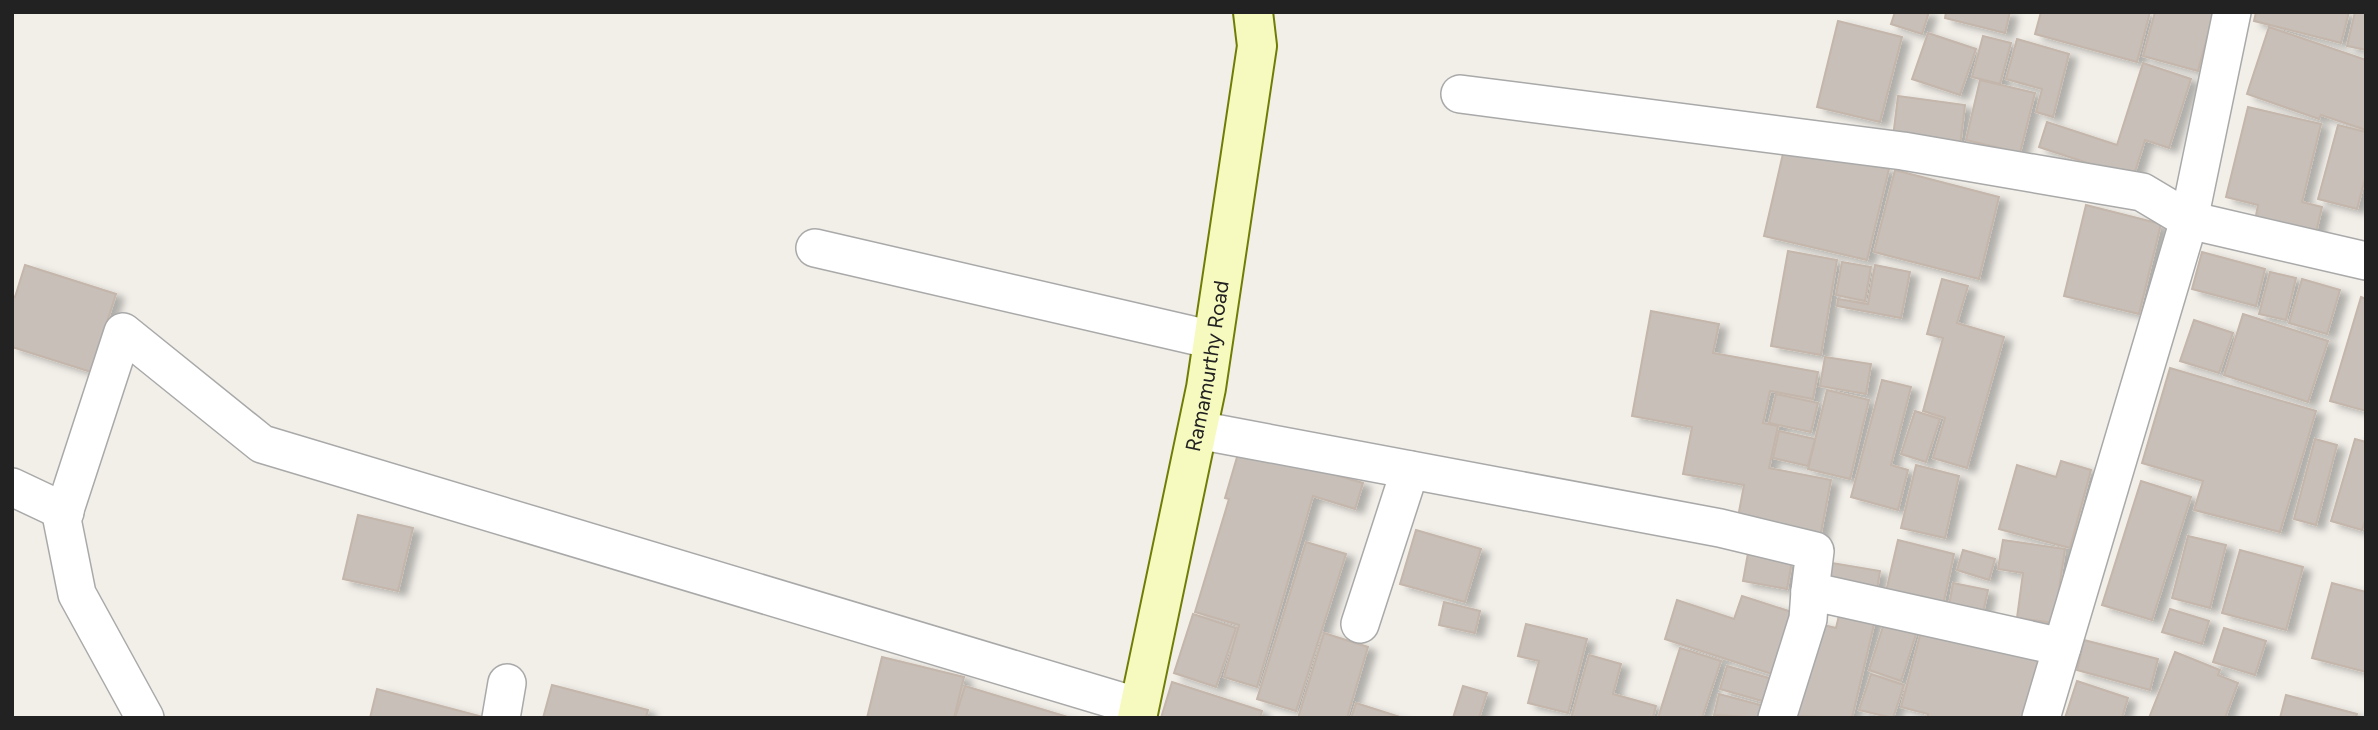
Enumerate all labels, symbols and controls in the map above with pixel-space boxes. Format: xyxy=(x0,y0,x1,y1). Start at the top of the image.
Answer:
street label: Ramamurthy Road xyxy=(1180,279,1234,454)

